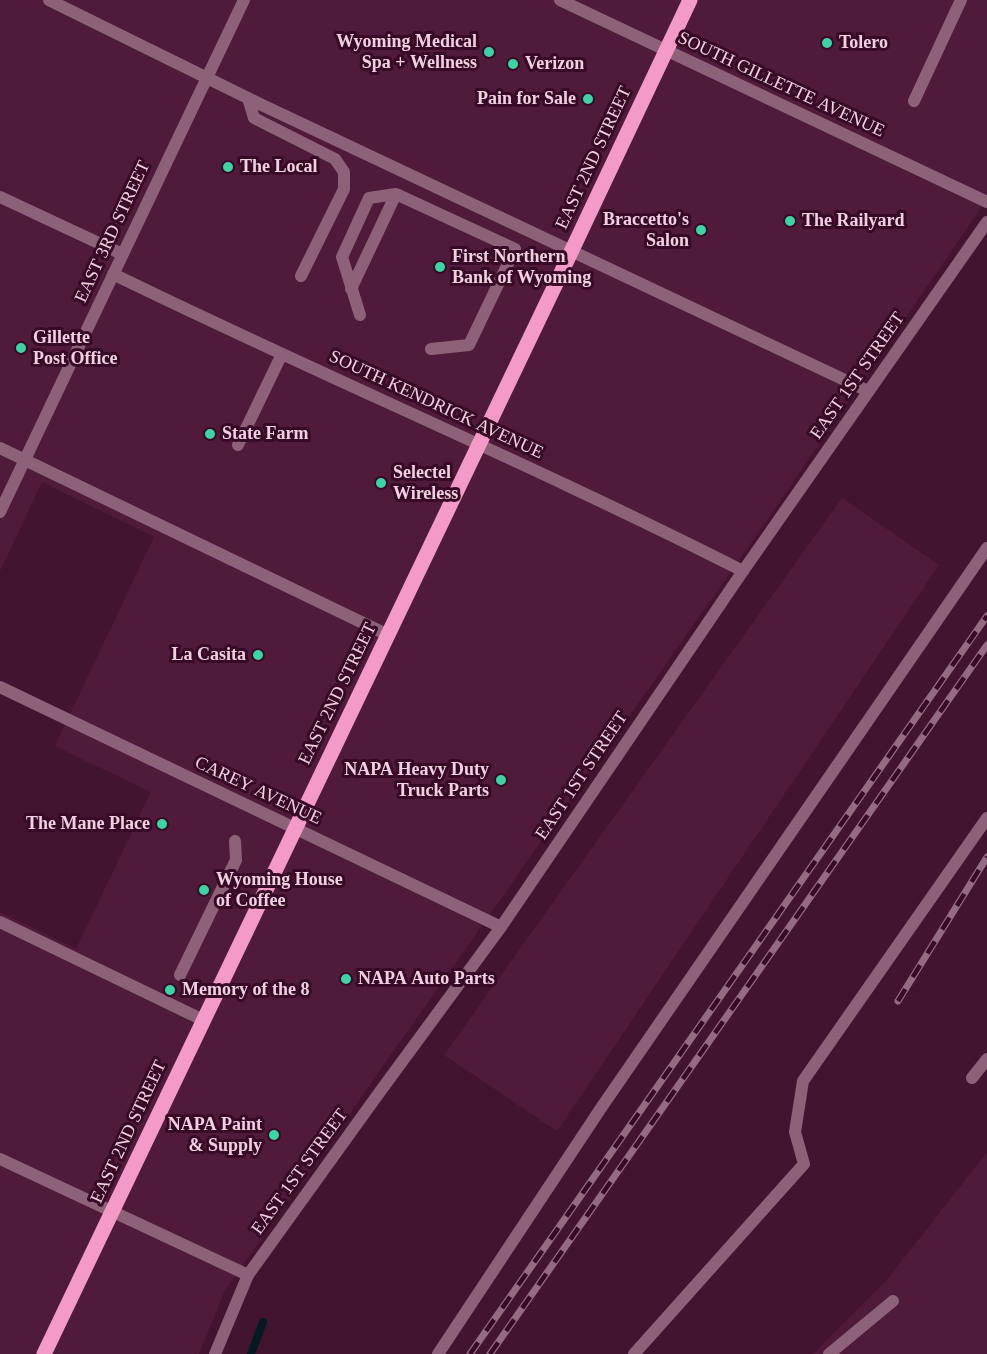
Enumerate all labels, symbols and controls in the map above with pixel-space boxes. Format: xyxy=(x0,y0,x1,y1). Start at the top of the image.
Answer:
street label: SOUTH GILLETTE AVENUE xyxy=(674,28,888,142)
place label: Wyoming Medical Spa + Wellness xyxy=(336,31,477,74)
place label: Tolero xyxy=(839,32,888,54)
marker: Tolero xyxy=(820,36,834,50)
marker: Wyoming Medical Spa + Wellness xyxy=(482,45,496,59)
place label: Verizon xyxy=(525,53,584,75)
marker: Verizon xyxy=(506,57,520,71)
street label: EAST 2ND STREET xyxy=(551,83,637,233)
place label: Pain for Sale xyxy=(477,88,576,110)
marker: Pain for Sale xyxy=(581,92,595,106)
place label: The Local xyxy=(240,156,318,178)
street label: EAST 3RD STREET xyxy=(71,158,155,306)
marker: The Local xyxy=(221,160,235,174)
place label: Braccetto's Salon xyxy=(603,209,689,252)
place label: The Railyard xyxy=(802,210,905,232)
marker: The Railyard xyxy=(783,214,797,228)
marker: Braccetto's Salon xyxy=(694,223,708,237)
place label: First Northern Bank of Wyoming xyxy=(452,246,591,288)
marker: First Northern Bank of Wyoming xyxy=(433,260,447,274)
street label: EAST 1ST STREET xyxy=(806,308,910,444)
place label: Gillette Post Office xyxy=(33,327,117,370)
marker: Gillette Post Office xyxy=(14,341,28,355)
street label: SOUTH KENDRICK AVENUE xyxy=(326,346,546,464)
place label: State Farm xyxy=(222,423,308,445)
marker: State Farm xyxy=(203,427,217,441)
place label: Selectel Wireless xyxy=(393,462,458,504)
marker: Selectel Wireless xyxy=(374,476,388,490)
street label: EAST 2ND STREET xyxy=(294,620,382,768)
place label: La Casita xyxy=(171,644,246,666)
marker: La Casita xyxy=(251,648,265,662)
street label: EAST 1ST STREET xyxy=(531,708,633,844)
street label: CAREY AVENUE xyxy=(191,752,325,830)
place label: NAPA Heavy Duty Truck Parts xyxy=(344,759,489,802)
marker: NAPA Heavy Duty Truck Parts xyxy=(494,773,508,787)
place label: The Mane Place xyxy=(26,813,150,835)
marker: The Mane Place xyxy=(155,817,169,831)
place label: Wyoming House of Coffee xyxy=(216,869,343,912)
marker: Wyoming House of Coffee xyxy=(197,883,211,897)
place label: NAPA Auto Parts xyxy=(358,968,495,990)
marker: NAPA Auto Parts xyxy=(339,972,353,986)
place label: Memory of the 8 xyxy=(182,979,309,1001)
marker: Memory of the 8 xyxy=(163,983,177,997)
street label: EAST 2ND STREET xyxy=(86,1057,172,1207)
street label: EAST 1ST STREET xyxy=(247,1105,353,1239)
place label: NAPA Paint & Supply xyxy=(168,1114,262,1156)
marker: NAPA Paint & Supply xyxy=(267,1128,281,1142)

